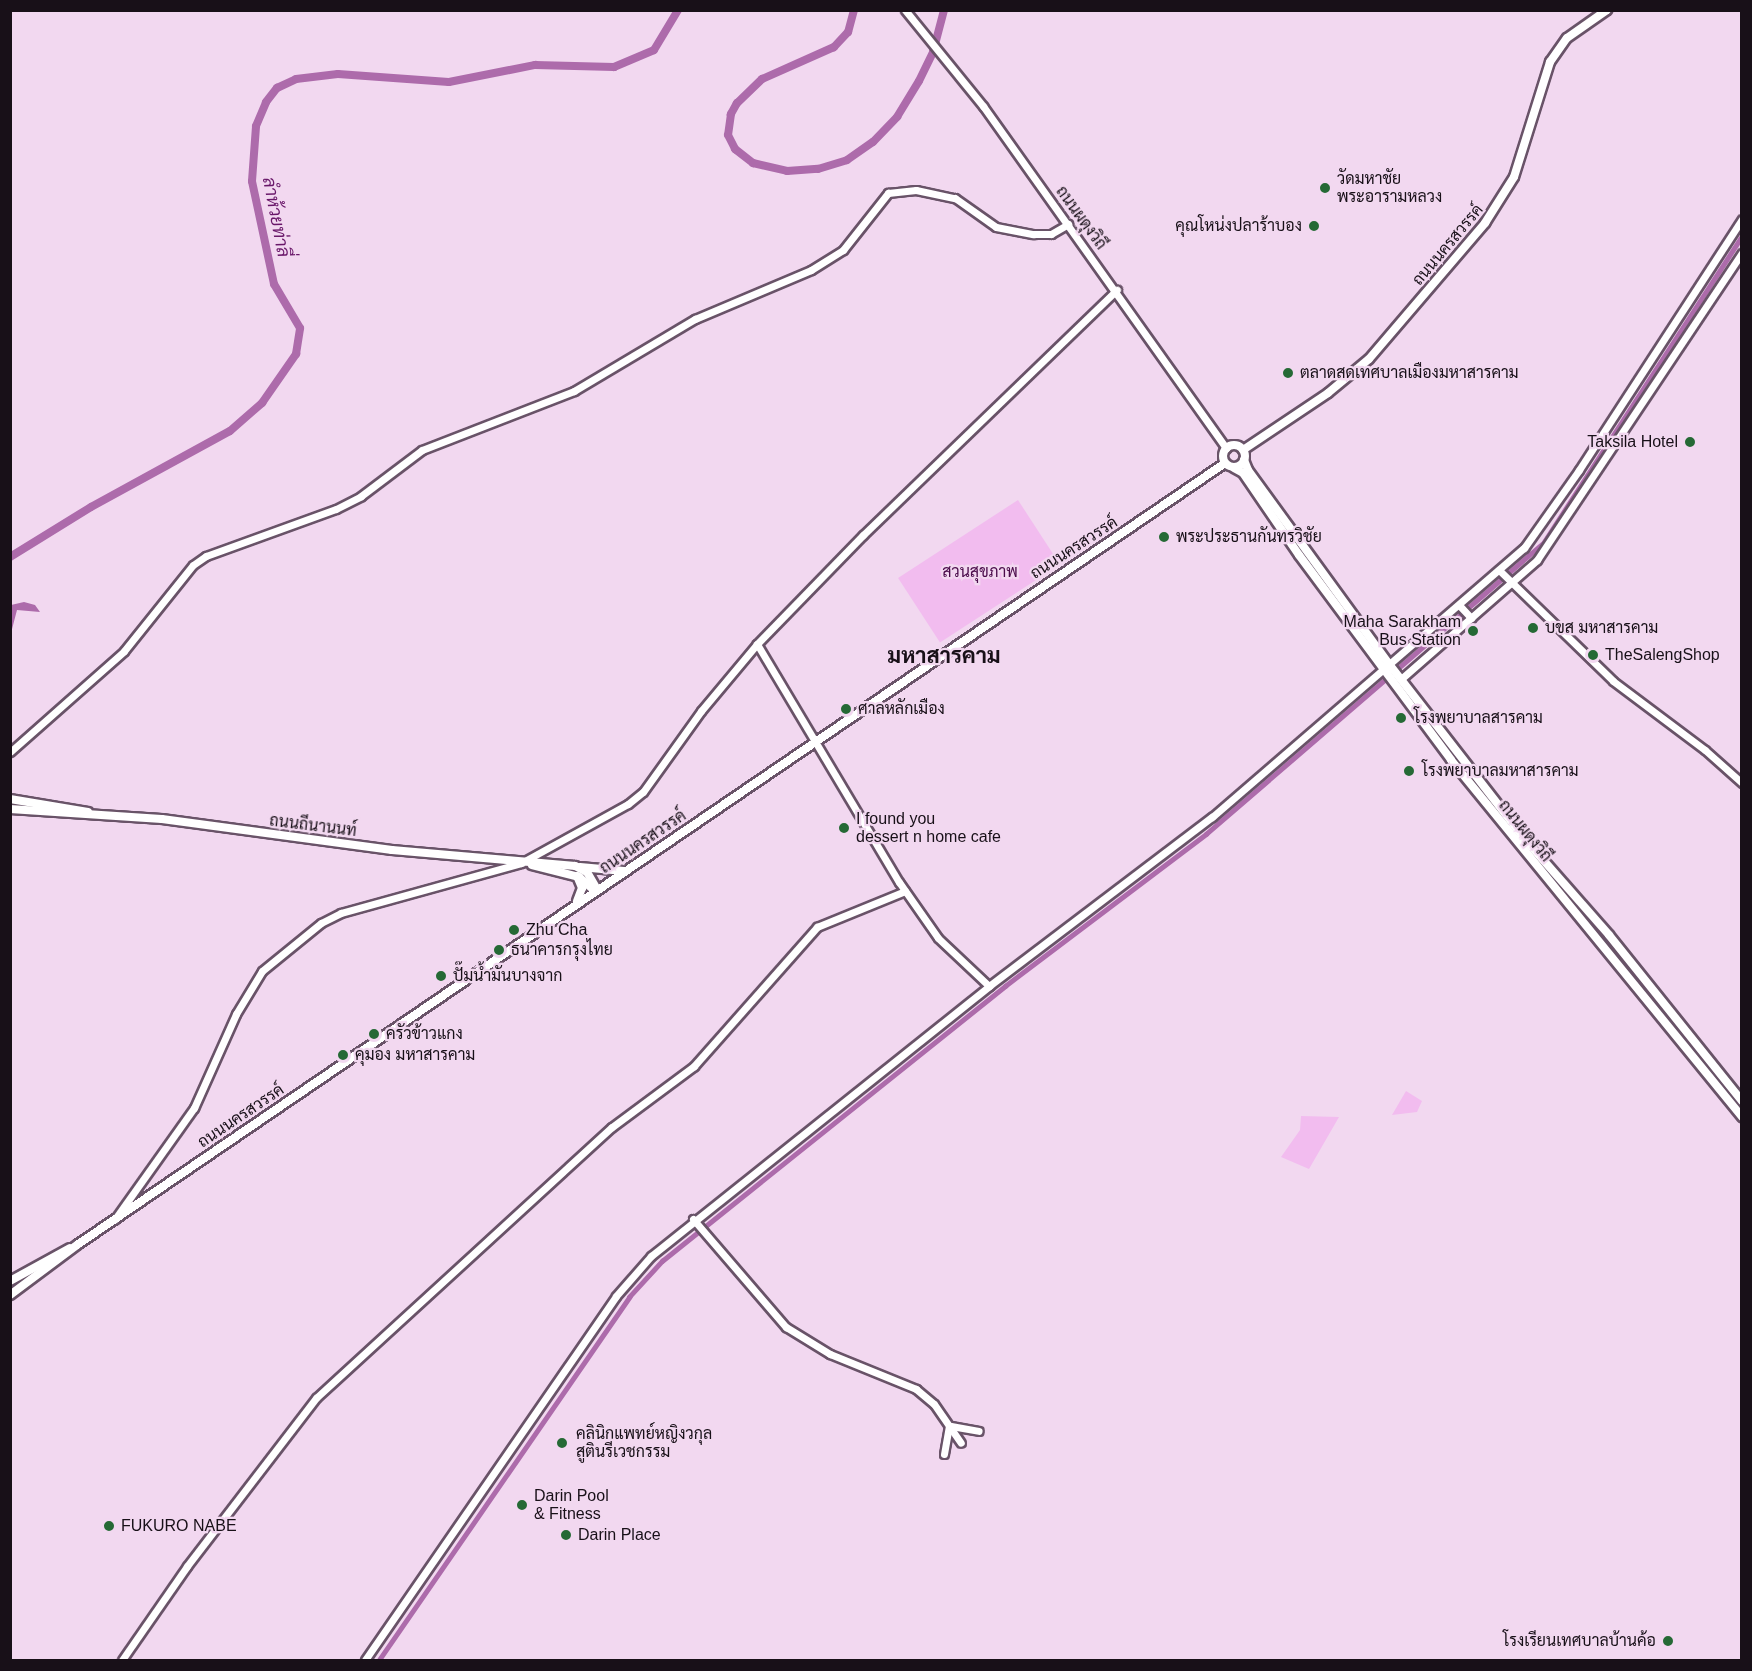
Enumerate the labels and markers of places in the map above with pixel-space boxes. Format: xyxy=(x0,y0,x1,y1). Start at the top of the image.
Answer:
place label: วัดมหาชัย พระอารามหลวง xyxy=(1337,169,1442,207)
marker: วัดมหาชัย พระอารามหลวง xyxy=(1318,181,1332,195)
place label: คุณโหน่งปลาร้าบอง xyxy=(1175,216,1302,236)
marker: คุณโหน่งปลาร้าบอง xyxy=(1307,219,1321,233)
place label: ตลาดสดเทศบาลเมืองมหาสารคาม xyxy=(1300,363,1519,383)
marker: ตลาดสดเทศบาลเมืองมหาสารคาม xyxy=(1281,366,1295,380)
place label: Taksila Hotel xyxy=(1587,432,1678,452)
marker: Taksila Hotel xyxy=(1683,435,1697,449)
place label: พระประธานกันทรวิชัย xyxy=(1176,527,1322,547)
marker: พระประธานกันทรวิชัย xyxy=(1157,530,1171,544)
place label: Maha Sarakham Bus Station xyxy=(1344,612,1461,650)
place label: บขส มหาสารคาม xyxy=(1545,618,1658,638)
marker: บขส มหาสารคาม xyxy=(1526,621,1540,635)
marker: Maha Sarakham Bus Station xyxy=(1466,624,1480,638)
place label: TheSalengShop xyxy=(1605,645,1720,665)
marker: TheSalengShop xyxy=(1586,648,1600,662)
place label: ศาลหลักเมือง xyxy=(858,699,945,719)
marker: ศาลหลักเมือง xyxy=(839,702,853,716)
place label: โรงพยาบาลสารคาม xyxy=(1414,708,1543,728)
marker: โรงพยาบาลสารคาม xyxy=(1392,709,1410,727)
place label: โรงพยาบาลมหาสารคาม xyxy=(1422,761,1579,781)
marker: โรงพยาบาลมหาสารคาม xyxy=(1400,762,1418,780)
place label: I found you dessert n home cafe xyxy=(856,809,1001,847)
marker: I found you dessert n home cafe xyxy=(837,821,851,835)
place label: Zhu Cha xyxy=(526,920,587,940)
marker: Zhu Cha xyxy=(507,923,521,937)
place label: ธนาคารกรุงไทย xyxy=(511,940,613,960)
marker: ธนาคารกรุงไทย xyxy=(492,943,506,957)
place label: ปั๊มน้ำมันบางจาก xyxy=(453,966,562,986)
marker: ปั๊มน้ำมันบางจาก xyxy=(434,969,448,983)
place label: ครัวข้าวแกง xyxy=(386,1024,463,1044)
marker: ครัวข้าวแกง xyxy=(367,1027,381,1041)
place label: คุมอง มหาสารคาม xyxy=(355,1045,475,1065)
marker: คุมอง มหาสารคาม xyxy=(336,1048,350,1062)
place label: คลินิกแพทย์หญิงวกุล สูตินรีเวชกรรม xyxy=(576,1424,712,1462)
marker: คลินิกแพทย์หญิงวกุล สูตินรีเวชกรรม xyxy=(553,1434,571,1452)
place label: Darin Pool & Fitness xyxy=(534,1486,609,1524)
marker: Darin Pool & Fitness xyxy=(515,1498,529,1512)
place label: FUKURO NABE xyxy=(121,1516,237,1536)
marker: FUKURO NABE xyxy=(102,1519,116,1533)
place label: Darin Place xyxy=(578,1525,661,1545)
marker: Darin Place xyxy=(559,1528,573,1542)
place label: โรงเรียนเทศบาลบ้านค้อ xyxy=(1503,1631,1656,1651)
marker: โรงเรียนเทศบาลบ้านค้อ xyxy=(1661,1634,1675,1648)

